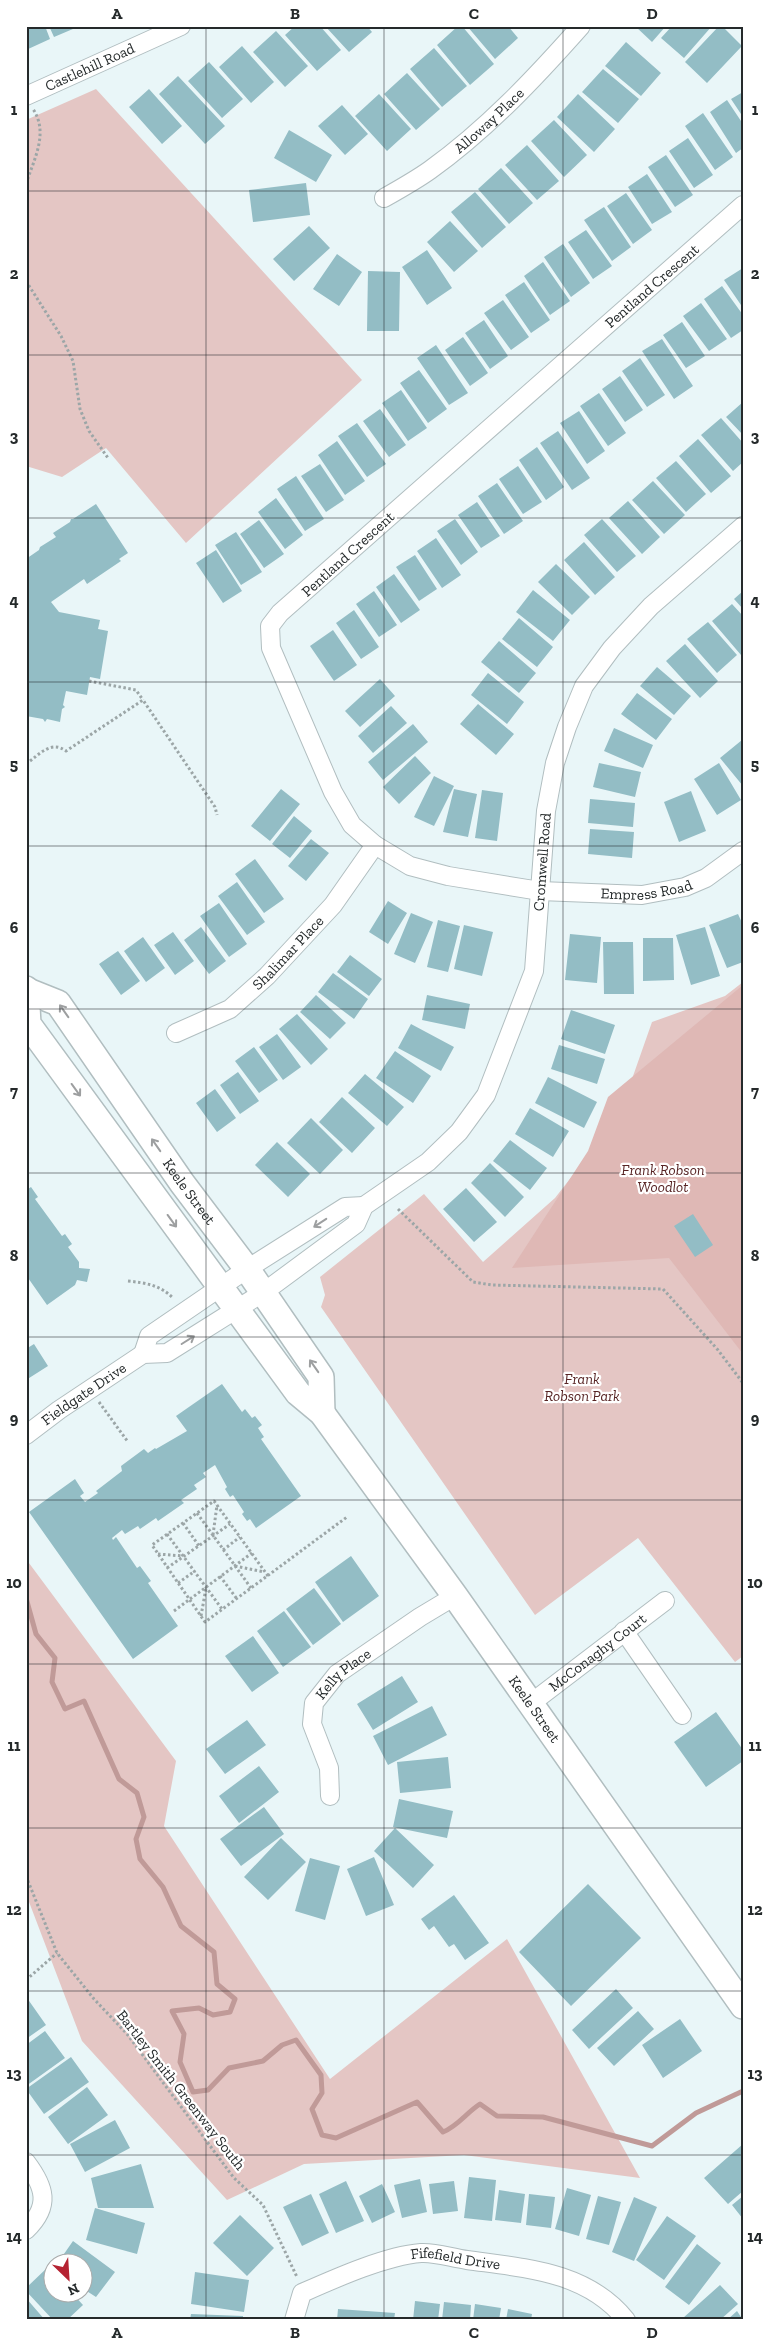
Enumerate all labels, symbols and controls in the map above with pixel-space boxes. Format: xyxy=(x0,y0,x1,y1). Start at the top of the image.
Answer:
text: A xyxy=(112,4,123,23)
text: B xyxy=(290,4,300,23)
text: C xyxy=(469,4,479,23)
text: D xyxy=(646,4,658,23)
street label: Castlehill Road xyxy=(42,39,138,95)
street label: Alloway Place xyxy=(451,84,528,157)
text: 1 xyxy=(11,100,18,119)
text: 1 xyxy=(752,100,759,119)
street label: Pentland Crescent xyxy=(601,240,703,332)
text: 2 xyxy=(10,264,19,283)
text: 2 xyxy=(751,264,760,283)
text: 3 xyxy=(10,427,19,446)
text: 3 xyxy=(751,427,760,446)
street label: Pentland Crescent xyxy=(298,507,398,600)
text: 4 xyxy=(9,591,19,610)
text: 4 xyxy=(750,591,760,610)
text: 5 xyxy=(10,755,18,774)
text: 5 xyxy=(751,755,759,774)
street label: Cromwell Road xyxy=(530,811,555,912)
street label: Empress Road xyxy=(600,876,696,904)
street label: Shalimar Place xyxy=(249,912,327,994)
text: 6 xyxy=(10,918,19,937)
text: 6 xyxy=(751,918,760,937)
one-way arrow xyxy=(59,1005,69,1019)
text: 7 xyxy=(10,1082,18,1101)
text: 7 xyxy=(751,1082,759,1101)
one-way arrow xyxy=(71,1083,81,1097)
one-way arrow xyxy=(151,1138,161,1152)
street label: Keele Street xyxy=(159,1155,220,1229)
park label: Frank Robson Woodlot xyxy=(621,1161,705,1196)
one-way arrow xyxy=(167,1214,177,1228)
one-way arrow xyxy=(313,1218,327,1228)
text: 8 xyxy=(10,1246,19,1265)
text: 8 xyxy=(751,1246,760,1265)
one-way arrow xyxy=(180,1335,194,1345)
street label: Fieldgate Drive xyxy=(38,1359,130,1429)
one-way arrow xyxy=(309,1359,319,1373)
park label: Frank Robson Park xyxy=(544,1370,620,1405)
text: 9 xyxy=(10,1409,19,1428)
text: 9 xyxy=(751,1409,760,1428)
text: 10 xyxy=(6,1573,22,1592)
text: 10 xyxy=(747,1573,763,1592)
street label: McConaghy Court xyxy=(545,1609,650,1695)
street label: Kelly Place xyxy=(311,1644,374,1703)
street label: Keele Street xyxy=(505,1672,564,1746)
text: 11 xyxy=(8,1736,21,1755)
text: 11 xyxy=(749,1736,762,1755)
text: 12 xyxy=(6,1900,22,1919)
text: 12 xyxy=(747,1900,763,1919)
street label: Bartley Smith Greenway South xyxy=(113,2006,249,2174)
text: 13 xyxy=(7,2064,22,2083)
text: 13 xyxy=(748,2064,763,2083)
text: 14 xyxy=(6,2227,22,2246)
text: 14 xyxy=(747,2227,763,2246)
street label: Fifefield Drive xyxy=(409,2244,501,2273)
north arrow xyxy=(42,2254,92,2304)
text: N xyxy=(65,2279,82,2299)
text: A xyxy=(112,2323,123,2342)
text: B xyxy=(290,2323,300,2342)
text: C xyxy=(469,2323,479,2342)
text: D xyxy=(646,2323,658,2342)

